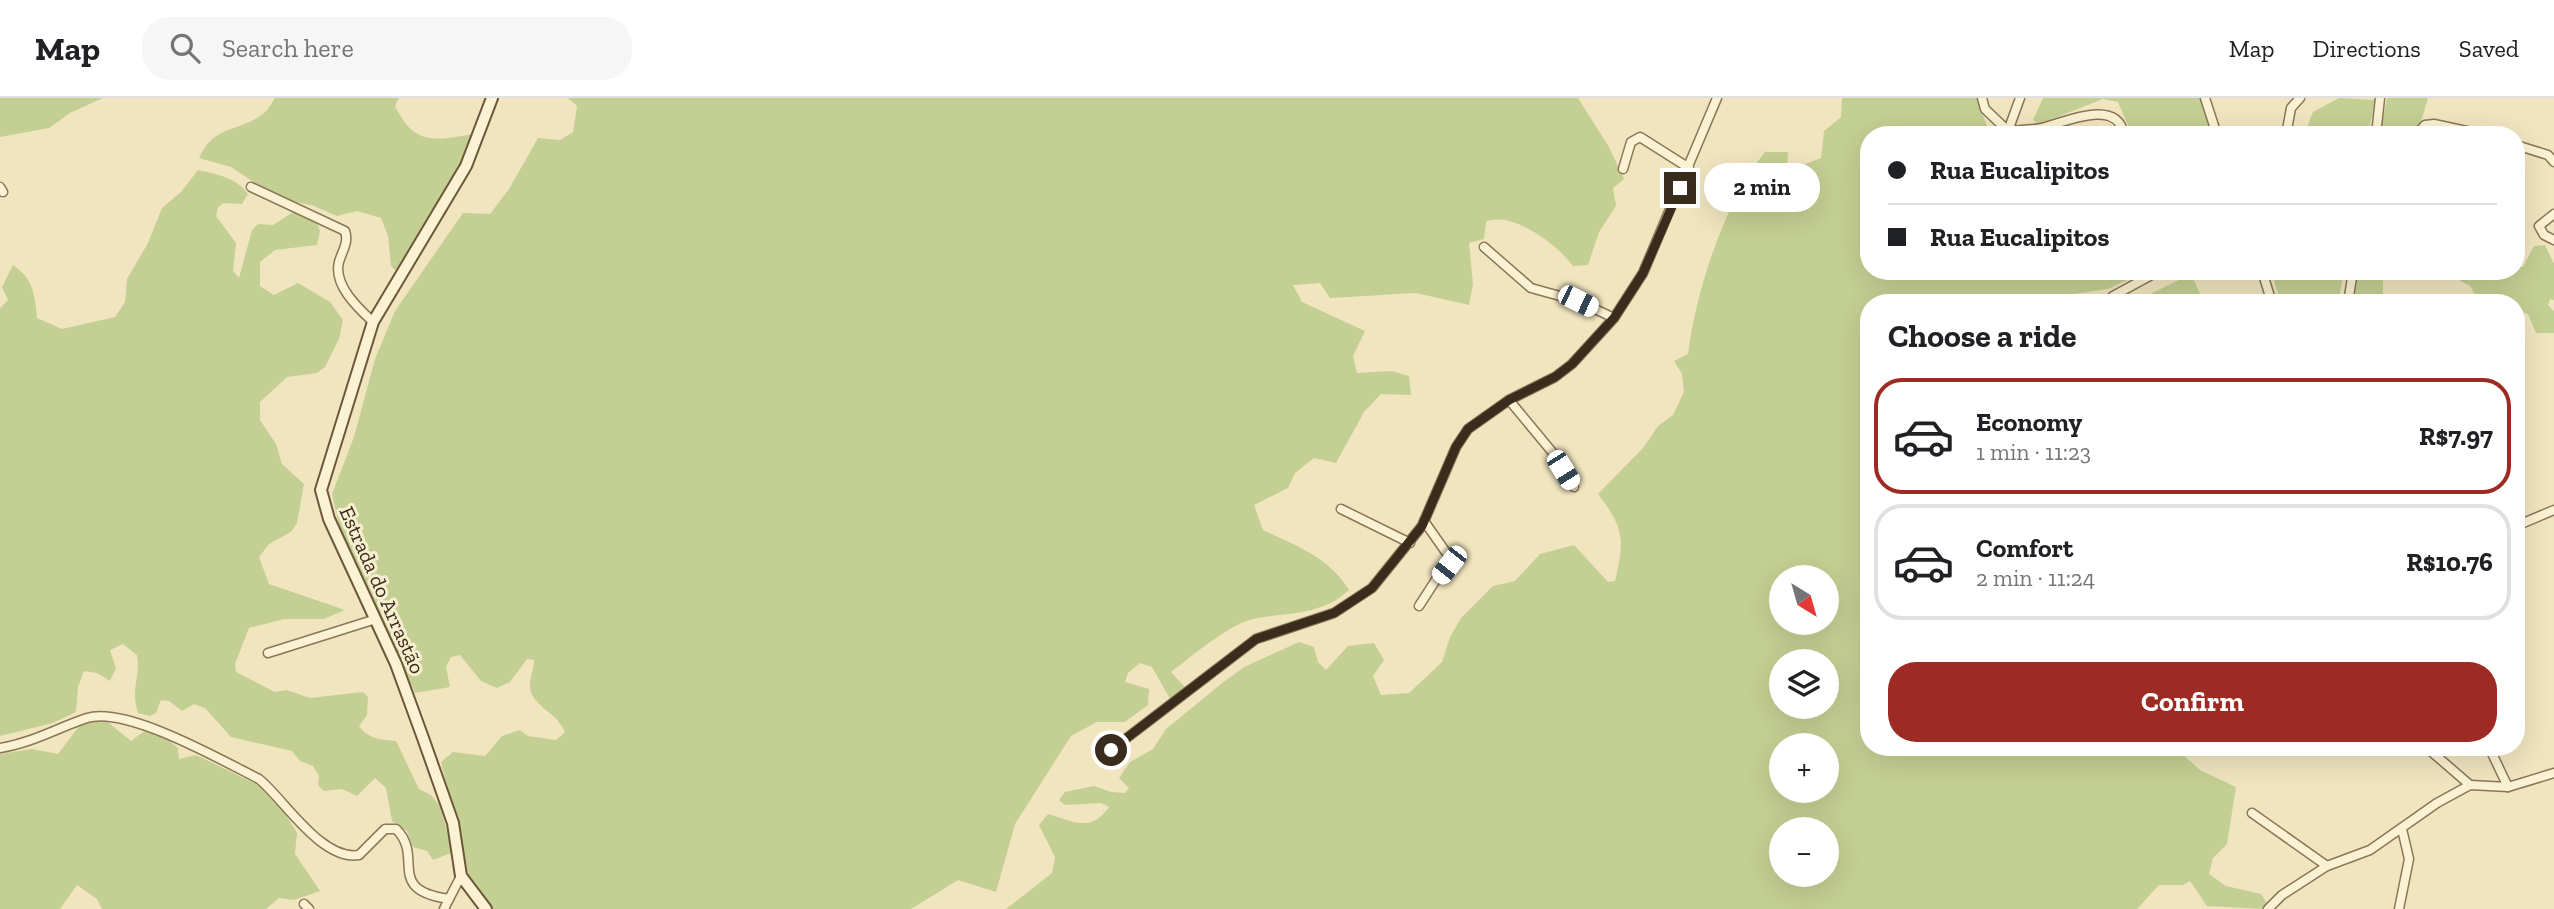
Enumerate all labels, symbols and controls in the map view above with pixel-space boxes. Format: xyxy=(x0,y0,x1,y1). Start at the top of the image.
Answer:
search box xyxy=(142,17,632,80)
text: Map xyxy=(35,29,100,68)
icon: search xyxy=(166,29,204,67)
text: Search here xyxy=(222,32,354,64)
text: Map xyxy=(2229,34,2275,63)
text: Directions xyxy=(2313,34,2421,63)
text: Saved xyxy=(2459,34,2519,63)
text: Rua Eucalipitos xyxy=(1930,154,2109,186)
callout: 2 min xyxy=(1704,164,1820,212)
route end xyxy=(1664,172,1696,204)
text: 2 min xyxy=(1733,173,1791,201)
text: Rua Eucalipitos xyxy=(1930,221,2109,253)
car xyxy=(1555,282,1602,320)
text: Choose a ride xyxy=(1888,317,2076,355)
icon: car xyxy=(1892,405,1955,468)
text: Economy xyxy=(1976,406,2082,438)
text: R$7.97 xyxy=(2419,420,2493,452)
text: 1 min · 11:23 xyxy=(1976,438,2091,466)
car xyxy=(1543,447,1584,493)
street label: Estrada do Arrastão xyxy=(334,502,431,677)
icon: car xyxy=(1892,531,1955,594)
text: Comfort xyxy=(1976,532,2073,564)
car xyxy=(1428,542,1471,588)
text: R$10.76 xyxy=(2406,546,2493,578)
text: 2 min · 11:24 xyxy=(1976,564,2095,592)
north arrow xyxy=(1769,565,1839,635)
map controls xyxy=(1769,565,1839,887)
button: layers xyxy=(1769,649,1839,719)
button: Confirm xyxy=(1888,662,2497,742)
button: + xyxy=(1769,733,1839,803)
route start xyxy=(1095,734,1127,766)
button: − xyxy=(1769,817,1839,887)

